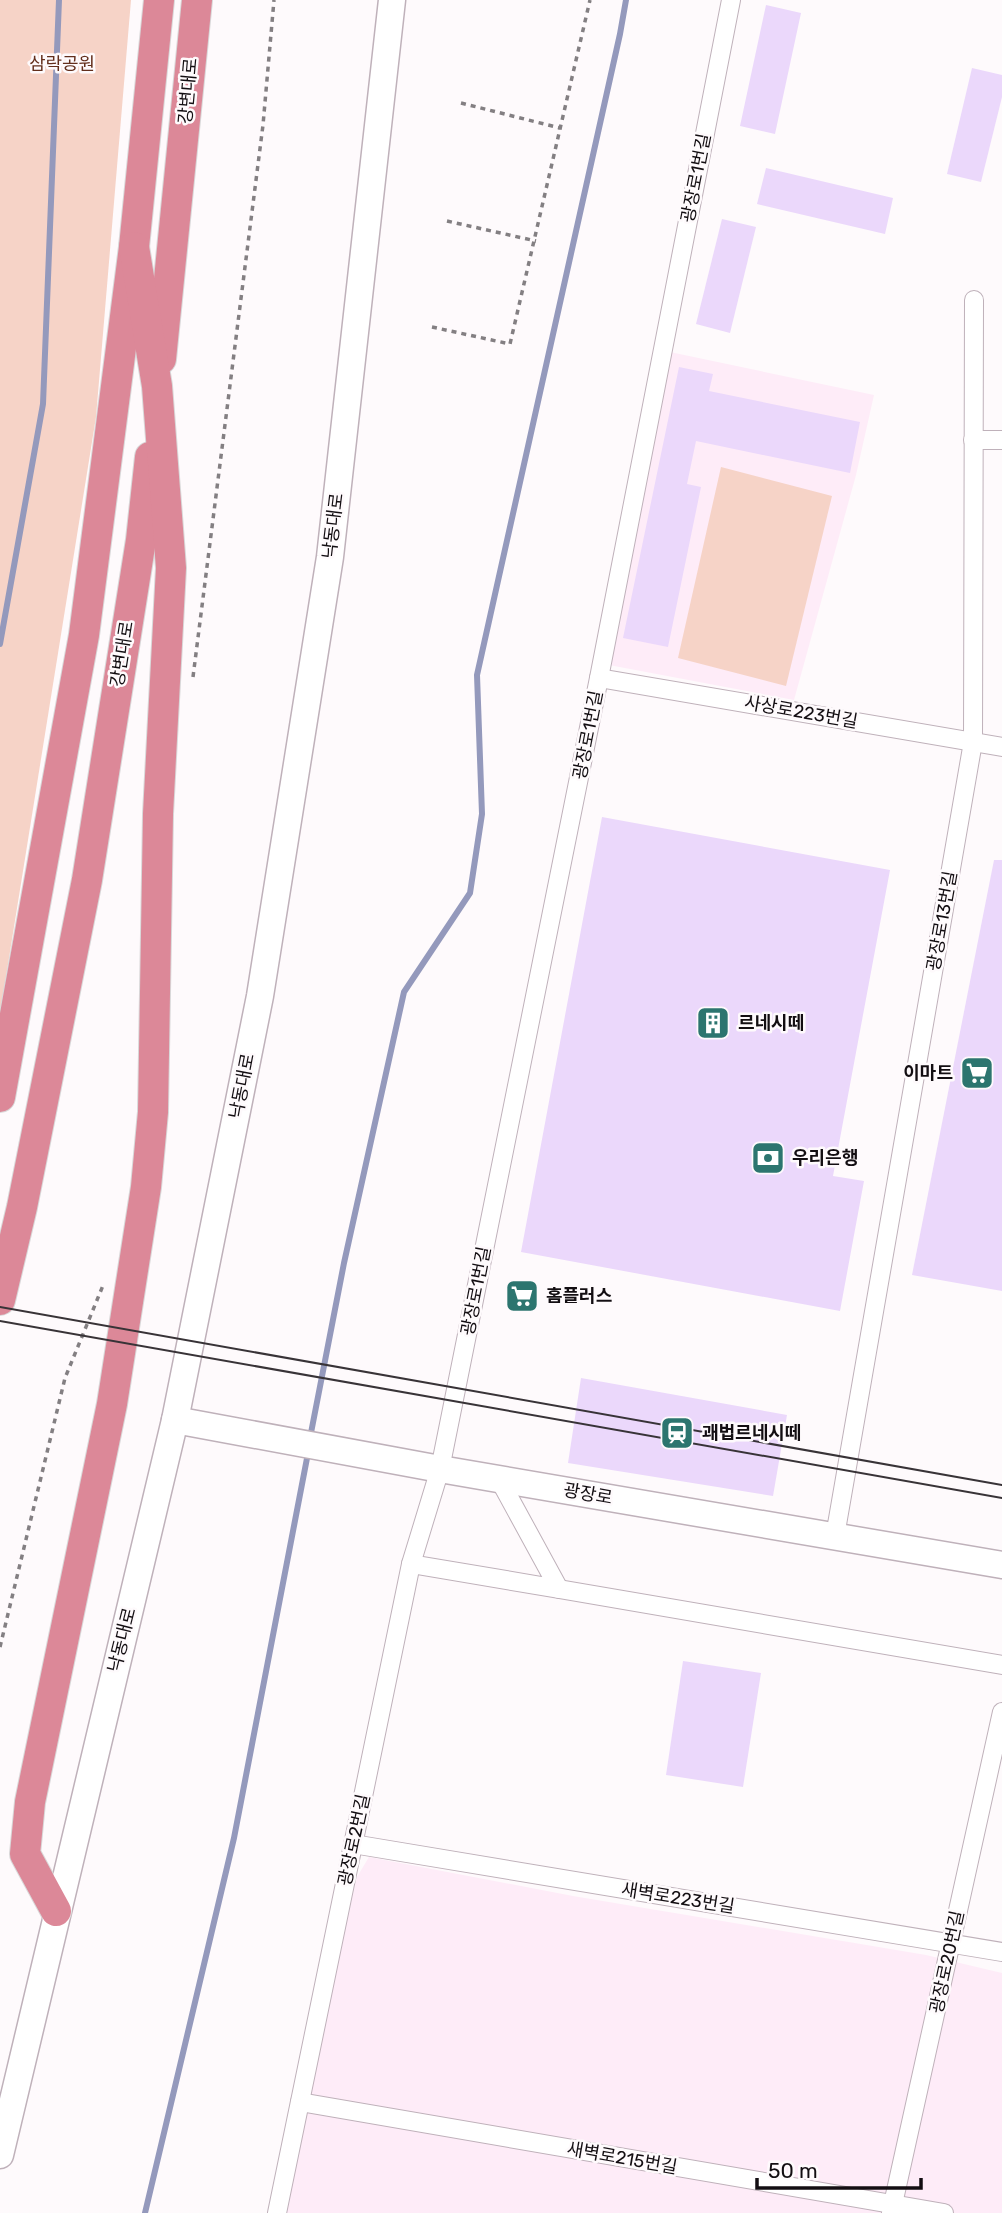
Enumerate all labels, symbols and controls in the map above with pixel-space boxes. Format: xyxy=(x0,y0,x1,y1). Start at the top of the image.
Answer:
park label: 삼락공원 xyxy=(29,53,95,75)
street label: 강변대로 xyxy=(174,57,202,125)
street label: 광장로1번길 xyxy=(677,131,715,225)
street label: 낙동대로 xyxy=(318,492,348,560)
street label: 강변대로 xyxy=(106,620,138,688)
street label: 광장로1번길 xyxy=(569,688,607,782)
street label: 사상로223번길 xyxy=(743,691,859,733)
street label: 광장로13번길 xyxy=(922,869,962,973)
building icon: 르네시떼 xyxy=(694,1004,732,1042)
place label: 르네시떼 xyxy=(738,1012,804,1034)
street label: 낙동대로 xyxy=(225,1051,259,1121)
supermarket icon: 이마트 xyxy=(958,1054,996,1092)
place label: 이마트 xyxy=(903,1062,953,1084)
bank icon: 우리은행 xyxy=(749,1139,787,1177)
place label: 우리은행 xyxy=(792,1147,858,1169)
street label: 광장로1번길 xyxy=(457,1244,495,1338)
supermarket icon: 홈플러스 xyxy=(503,1277,541,1315)
place label: 홈플러스 xyxy=(546,1285,612,1307)
station icon: 괘법르네시떼 xyxy=(658,1414,696,1452)
place label: 괘법르네시떼 xyxy=(702,1422,801,1444)
street label: 광장로 xyxy=(562,1479,614,1509)
street label: 낙동대로 xyxy=(103,1605,141,1675)
street label: 광장로2번길 xyxy=(334,1792,374,1888)
street label: 새벽로223번길 xyxy=(620,1878,736,1918)
street label: 광장로20번길 xyxy=(925,1908,969,2016)
street label: 새벽로215번길 xyxy=(565,2137,679,2179)
scale bar xyxy=(757,2146,922,2190)
text: 50 m xyxy=(768,2158,818,2183)

